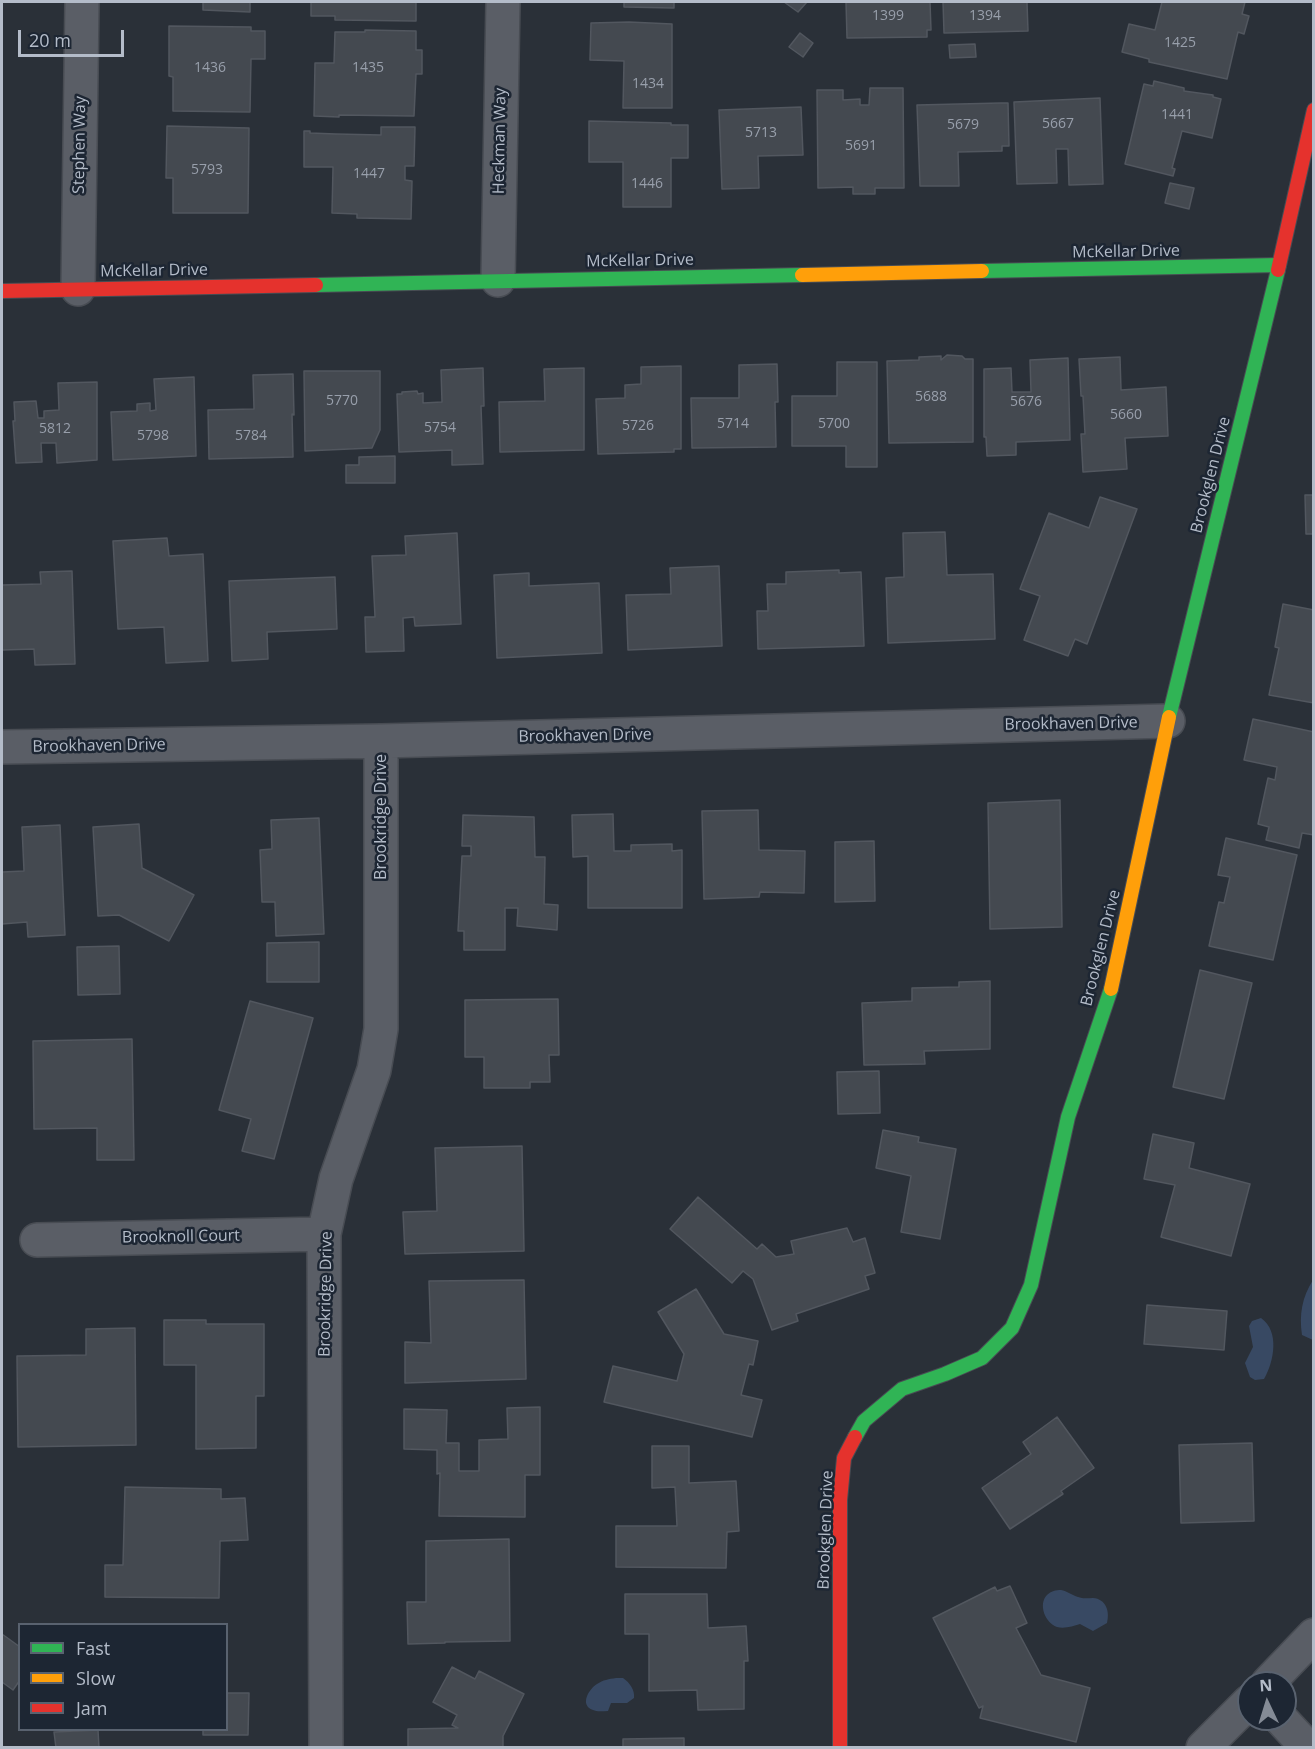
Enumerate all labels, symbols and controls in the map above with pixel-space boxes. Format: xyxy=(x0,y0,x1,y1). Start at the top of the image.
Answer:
house number: 1399 xyxy=(872,8,904,24)
house number: 1394 xyxy=(969,8,1001,24)
scale bar xyxy=(21,18,128,56)
text: 20 m xyxy=(29,28,71,52)
house number: 1425 xyxy=(1164,35,1196,51)
house number: 1436 xyxy=(194,60,226,76)
house number: 1435 xyxy=(352,60,384,76)
house number: 1434 xyxy=(632,76,664,92)
street label: Heckman Way xyxy=(489,88,511,194)
street label: Stephen Way xyxy=(70,96,90,194)
house number: 1441 xyxy=(1161,107,1193,123)
house number: 5667 xyxy=(1042,116,1074,132)
house number: 5679 xyxy=(947,117,979,133)
house number: 5713 xyxy=(745,125,777,141)
house number: 5691 xyxy=(845,138,877,154)
house number: 5793 xyxy=(191,162,223,178)
house number: 1447 xyxy=(353,166,385,182)
house number: 1446 xyxy=(631,176,663,192)
street label: McKellar Drive xyxy=(1072,241,1180,263)
street label: McKellar Drive xyxy=(586,250,694,272)
street label: McKellar Drive xyxy=(100,260,208,282)
house number: 5688 xyxy=(915,389,947,405)
house number: 5770 xyxy=(326,393,358,409)
house number: 5676 xyxy=(1010,394,1042,410)
house number: 5660 xyxy=(1110,407,1142,423)
street label: Brookglen Drive xyxy=(1187,415,1235,535)
house number: 5714 xyxy=(717,416,749,432)
house number: 5700 xyxy=(818,416,850,432)
house number: 5726 xyxy=(622,418,654,434)
house number: 5754 xyxy=(424,420,456,436)
house number: 5812 xyxy=(39,421,71,437)
house number: 5798 xyxy=(137,428,169,444)
house number: 5784 xyxy=(235,428,267,444)
street label: Brookhaven Drive xyxy=(1004,713,1138,735)
street label: Brookhaven Drive xyxy=(518,725,652,747)
street label: Brookhaven Drive xyxy=(32,735,166,757)
street label: Brookridge Drive xyxy=(371,754,391,880)
street label: Brookglen Drive xyxy=(1077,888,1125,1008)
street label: Brooknoll Court xyxy=(122,1226,240,1248)
street label: Brookridge Drive xyxy=(315,1231,337,1357)
street label: Brookglen Drive xyxy=(814,1470,838,1590)
legend xyxy=(18,1623,228,1731)
text: Fast xyxy=(76,1636,110,1660)
text: Slow xyxy=(76,1666,115,1690)
north arrow xyxy=(1237,1671,1297,1731)
text: N xyxy=(1259,1674,1273,1696)
text: Jam xyxy=(76,1696,108,1720)

